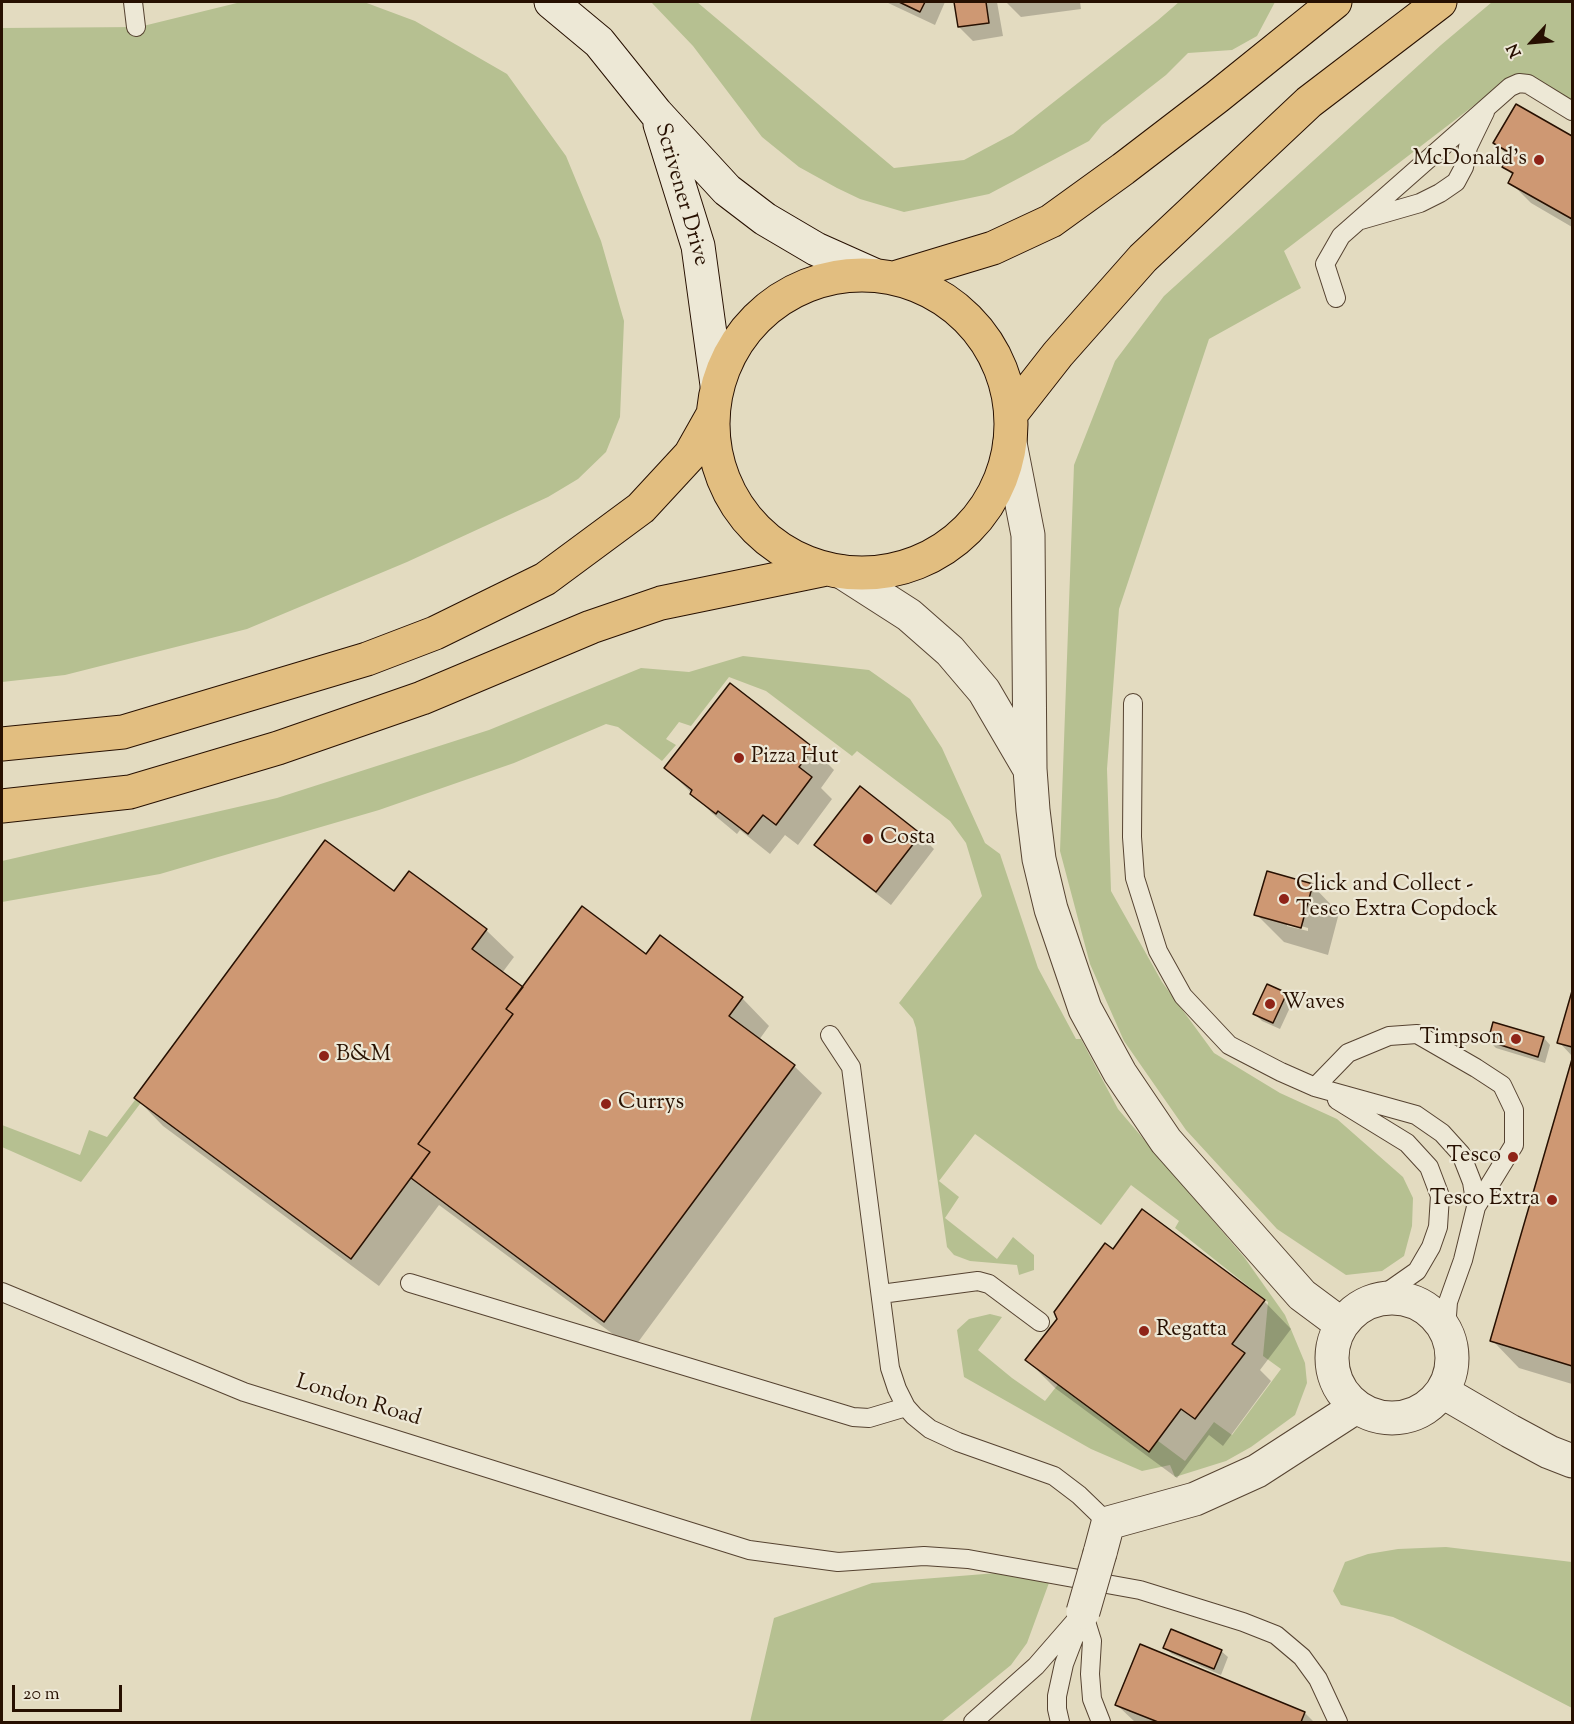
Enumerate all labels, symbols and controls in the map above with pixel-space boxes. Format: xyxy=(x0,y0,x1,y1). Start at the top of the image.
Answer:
north arrow xyxy=(1502,12,1562,72)
text: N xyxy=(1502,39,1529,61)
street label: Scrivener Drive xyxy=(647,120,713,270)
place label: McDonald's xyxy=(1413,147,1527,173)
marker: McDonald's xyxy=(1532,153,1546,167)
place label: Pizza Hut xyxy=(751,745,838,771)
marker: Pizza Hut xyxy=(732,751,746,765)
place label: Costa xyxy=(880,826,935,852)
marker: Costa xyxy=(861,832,875,846)
place label: Click and Collect - Tesco Extra Copdock xyxy=(1296,873,1498,924)
marker: Click and Collect - Tesco Extra Copdock xyxy=(1277,892,1291,906)
place label: Waves xyxy=(1282,991,1345,1017)
marker: Waves xyxy=(1263,997,1277,1011)
place label: Timpson xyxy=(1419,1026,1504,1052)
marker: Timpson xyxy=(1509,1032,1523,1046)
place label: B&M xyxy=(336,1043,391,1069)
marker: B&M xyxy=(317,1049,331,1063)
place label: Currys xyxy=(618,1091,684,1117)
marker: Currys xyxy=(599,1097,613,1111)
place label: Tesco xyxy=(1447,1144,1501,1170)
marker: Tesco xyxy=(1506,1150,1520,1164)
place label: Tesco Extra xyxy=(1430,1187,1540,1213)
marker: Tesco Extra xyxy=(1545,1193,1559,1207)
place label: Regatta xyxy=(1156,1318,1227,1344)
marker: Regatta xyxy=(1137,1324,1151,1338)
street label: London Road xyxy=(292,1370,424,1434)
scale bar xyxy=(15,1673,124,1711)
text: 20 m xyxy=(23,1682,60,1708)

